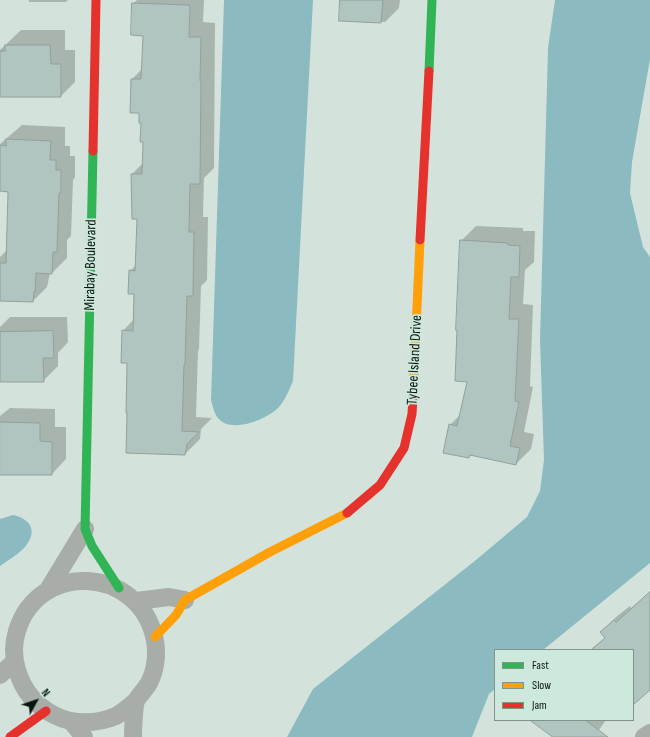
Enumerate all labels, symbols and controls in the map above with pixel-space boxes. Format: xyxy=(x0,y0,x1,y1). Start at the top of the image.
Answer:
street label: Mirabay Boulevard xyxy=(81,219,101,311)
street label: Tybee Island Drive xyxy=(404,315,426,405)
legend xyxy=(494,649,634,721)
text: Fast xyxy=(532,658,549,673)
text: Slow xyxy=(532,678,551,693)
north arrow xyxy=(16,681,56,721)
text: N xyxy=(39,687,52,699)
text: Jam xyxy=(532,698,547,713)

